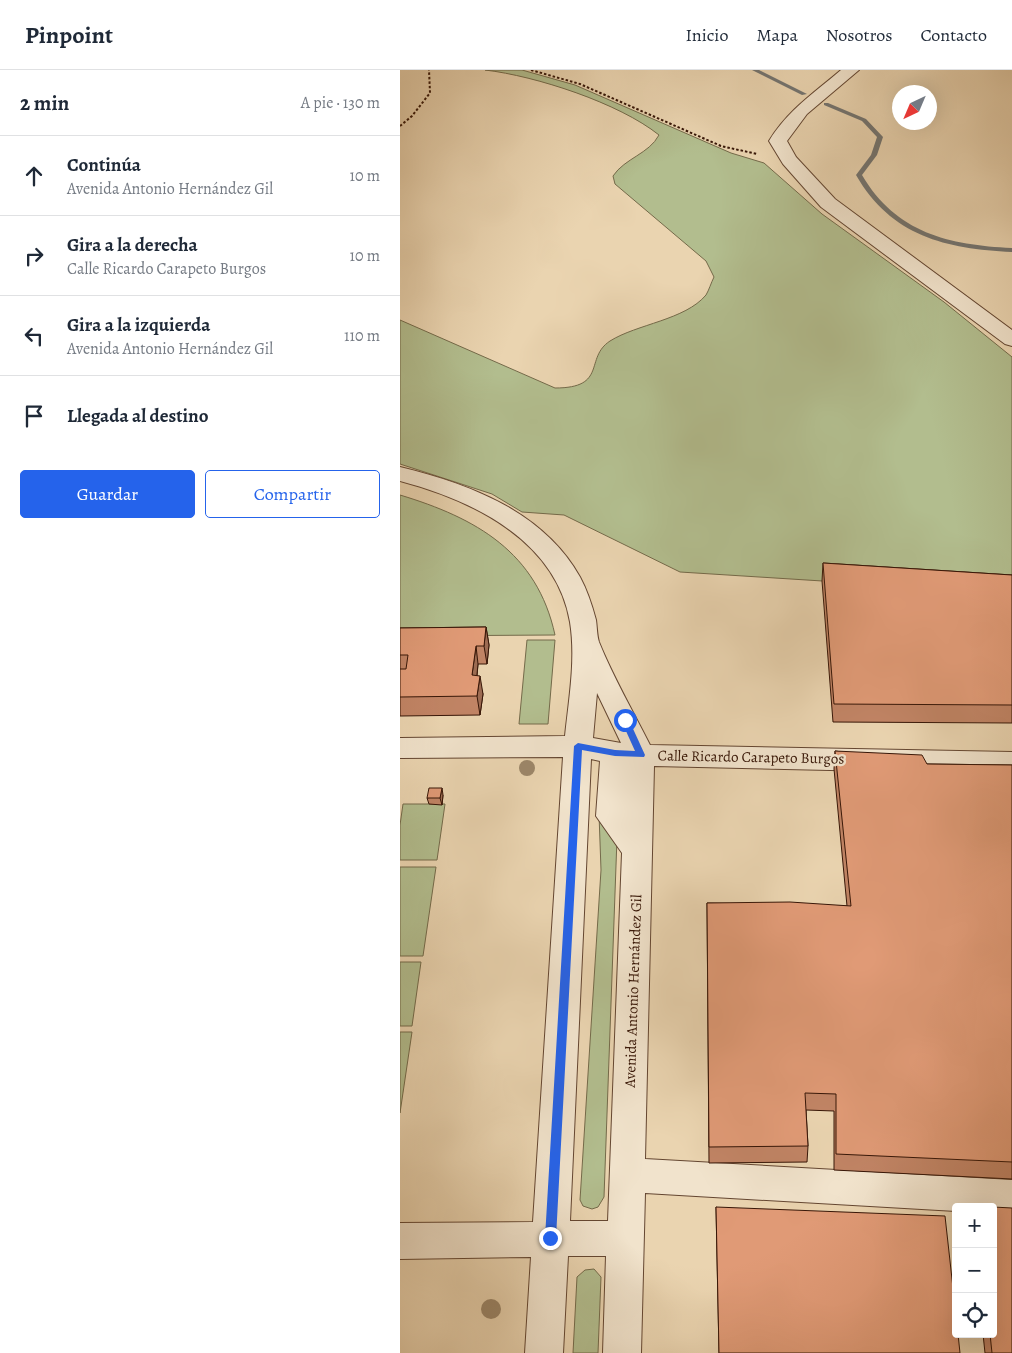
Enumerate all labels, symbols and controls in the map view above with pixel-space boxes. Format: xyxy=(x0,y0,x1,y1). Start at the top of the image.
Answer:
text: Pinpoint xyxy=(25,19,113,51)
text: Inicio xyxy=(685,23,728,47)
text: Mapa xyxy=(756,23,798,47)
text: Nosotros xyxy=(826,23,892,47)
text: Contacto xyxy=(920,23,987,47)
north arrow xyxy=(892,85,937,130)
text: 2 min xyxy=(20,89,69,117)
text: A pie · 130 m xyxy=(301,92,380,114)
text: Continúa xyxy=(67,152,141,178)
icon: ahead xyxy=(20,162,48,190)
text: 10 m xyxy=(350,165,380,187)
text: Avenida Antonio Hernández Gil xyxy=(67,178,273,200)
text: Gira a la derecha xyxy=(67,232,198,258)
icon: right xyxy=(20,242,48,270)
text: 10 m xyxy=(350,245,380,267)
text: Calle Ricardo Carapeto Burgos xyxy=(67,258,266,280)
text: Gira a la izquierda xyxy=(67,312,210,338)
icon: left xyxy=(20,322,48,350)
text: 110 m xyxy=(344,325,380,347)
text: Avenida Antonio Hernández Gil xyxy=(67,338,273,360)
icon: arrive xyxy=(20,402,48,430)
text: Llegada al destino xyxy=(67,403,209,429)
button: Guardar xyxy=(20,470,195,518)
button: Compartir xyxy=(205,470,380,518)
route start xyxy=(614,709,637,732)
street label: Calle Ricardo Carapeto Burgos xyxy=(657,745,845,769)
street label: Avenida Antonio Hernández Gil xyxy=(620,894,646,1089)
map controls xyxy=(952,1203,997,1338)
button: + xyxy=(952,1203,997,1248)
route end xyxy=(539,1227,562,1250)
button: − xyxy=(952,1248,997,1293)
button: locate xyxy=(952,1293,997,1338)

